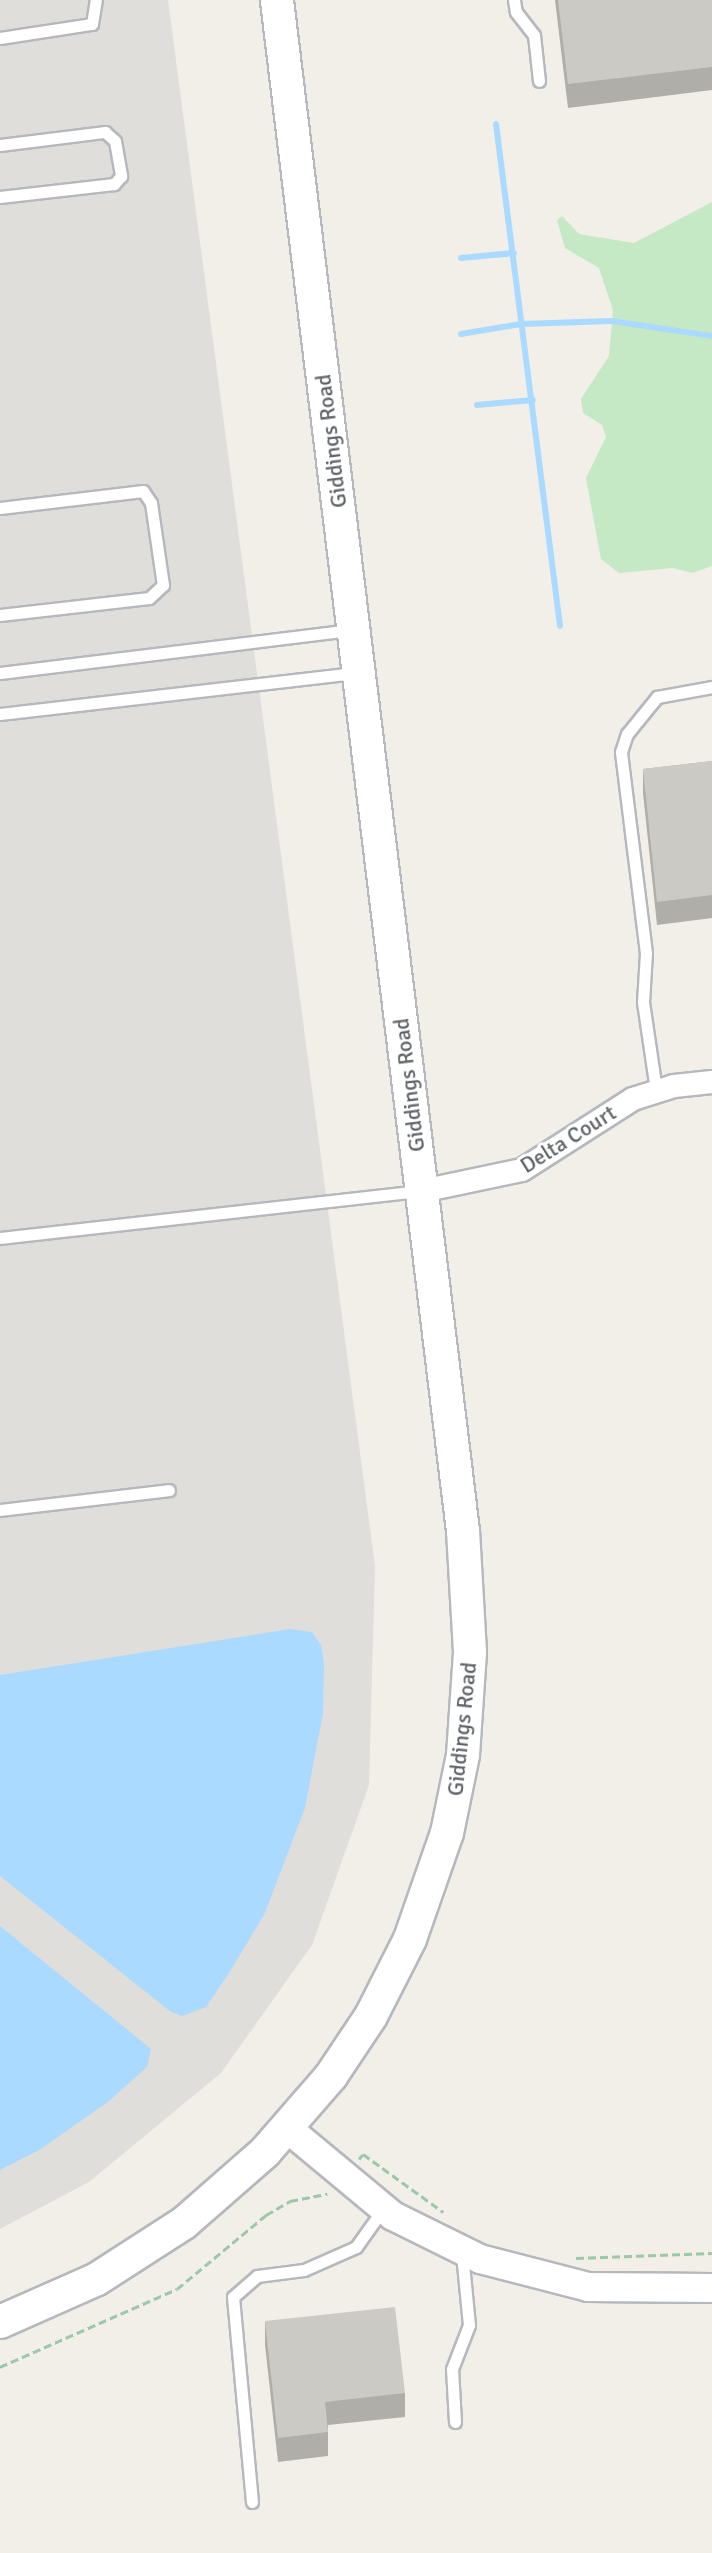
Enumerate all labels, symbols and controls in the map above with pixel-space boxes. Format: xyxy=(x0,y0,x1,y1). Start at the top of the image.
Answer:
street label: Giddings Road xyxy=(310,373,352,509)
street label: Giddings Road xyxy=(388,1017,430,1153)
street label: Delta Court xyxy=(515,1099,621,1179)
street label: Giddings Road xyxy=(442,1661,482,1797)

